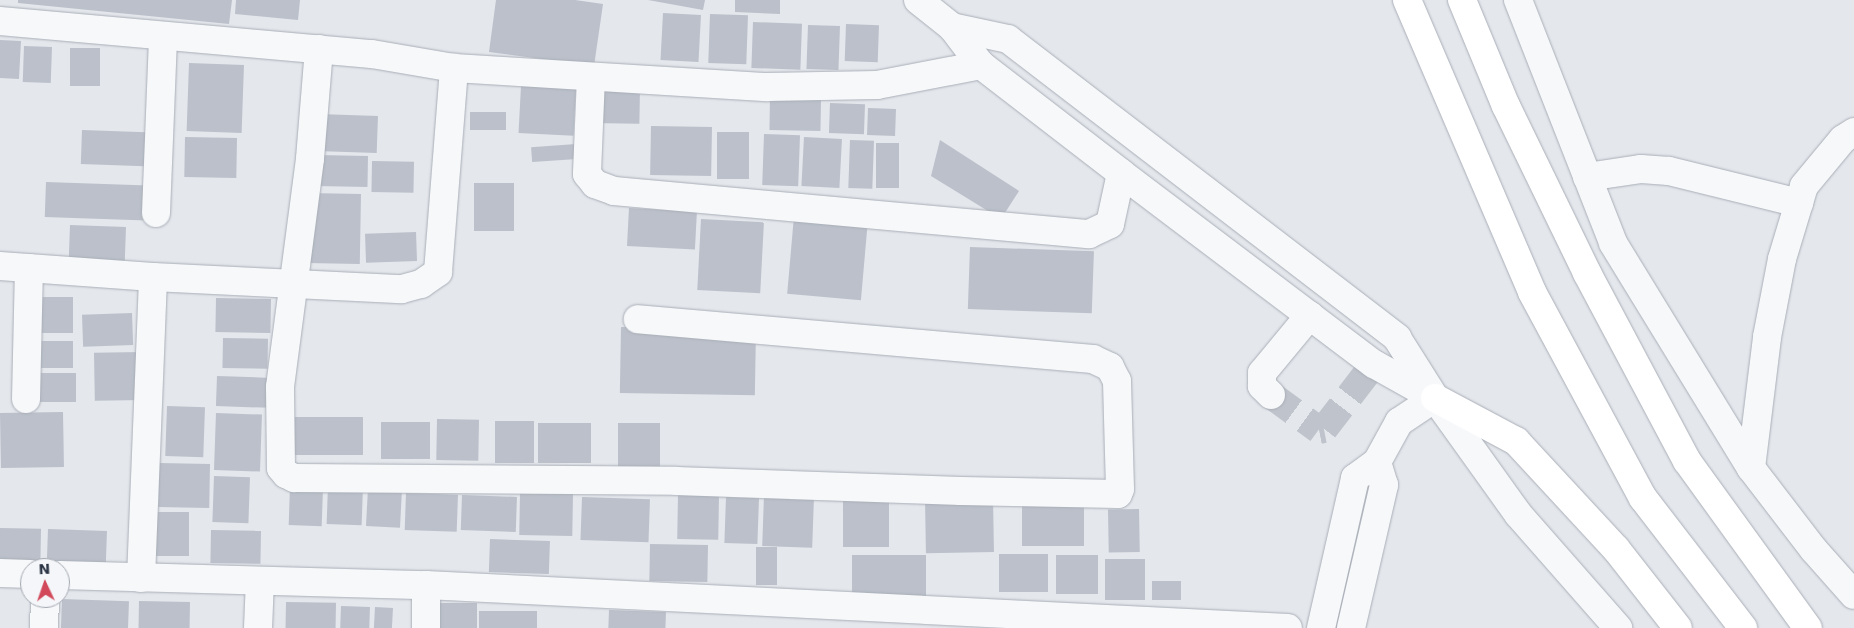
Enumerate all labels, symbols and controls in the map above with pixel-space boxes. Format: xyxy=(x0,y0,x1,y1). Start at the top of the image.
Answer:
north arrow xyxy=(20,558,70,608)
text: N xyxy=(38,561,51,577)

